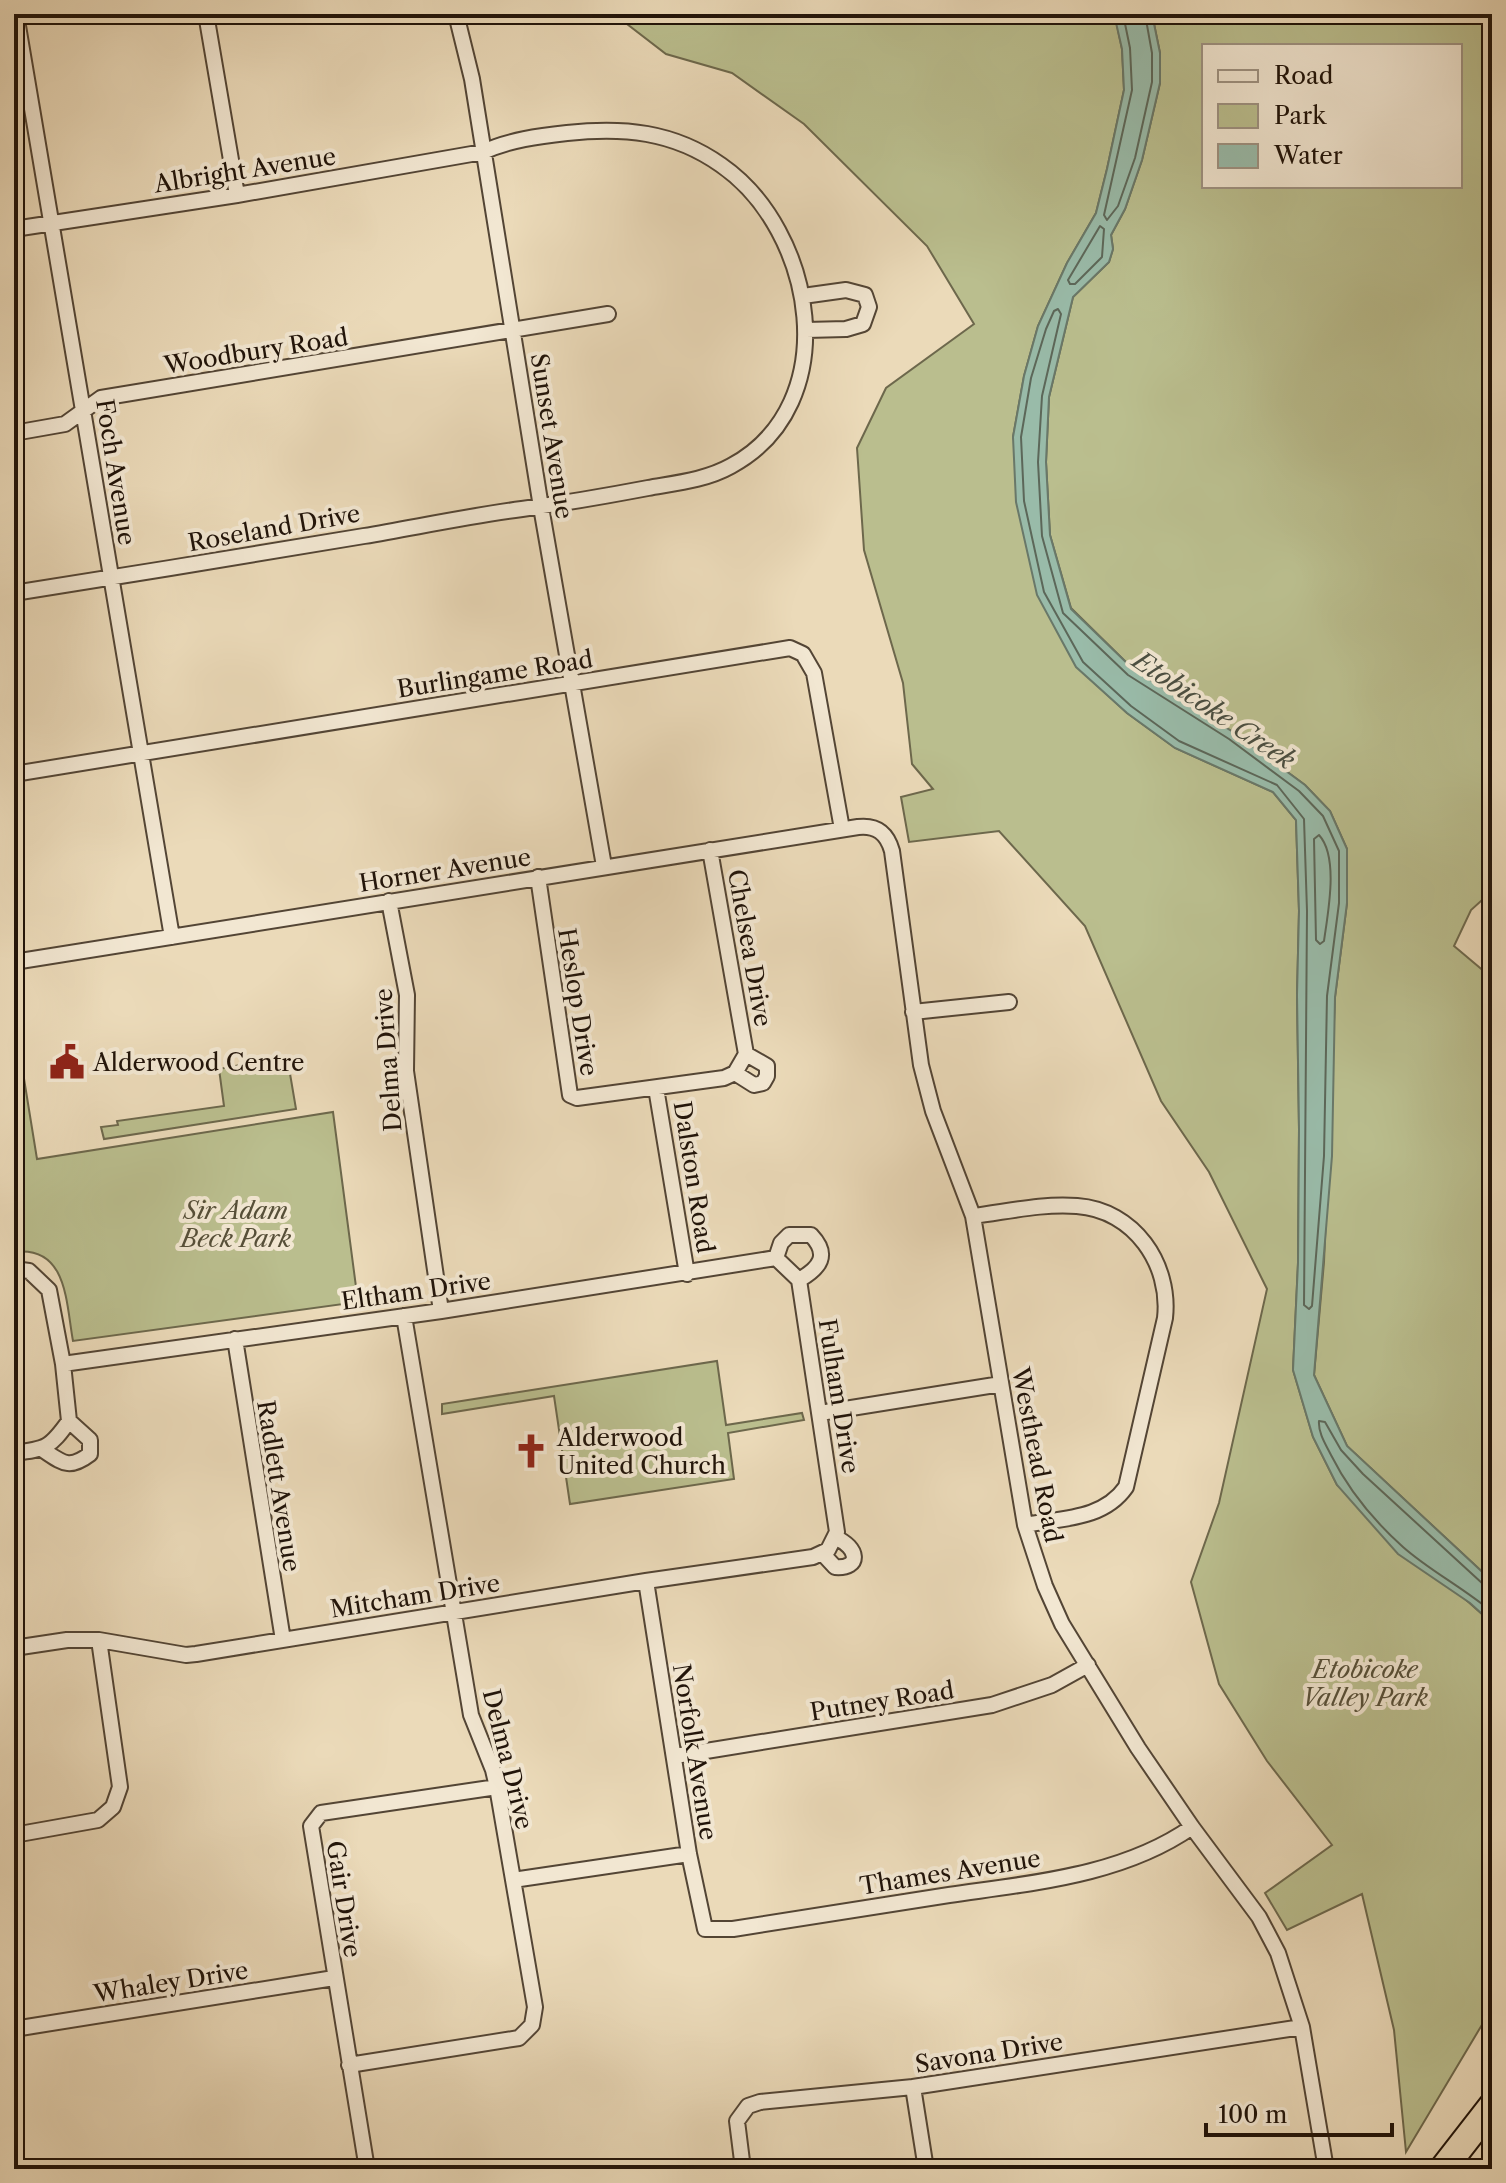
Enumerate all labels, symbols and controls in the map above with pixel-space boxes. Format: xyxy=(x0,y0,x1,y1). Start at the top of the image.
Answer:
legend xyxy=(1202,44,1462,188)
text: Road xyxy=(1274,61,1334,90)
text: Park xyxy=(1274,101,1327,130)
street label: Albright Avenue xyxy=(151,141,338,199)
text: Water xyxy=(1273,141,1343,170)
street label: Woodbury Road xyxy=(161,322,351,380)
street label: Sunset Avenue xyxy=(525,351,579,521)
street label: Foch Avenue xyxy=(90,397,142,547)
street label: Roseland Drive xyxy=(186,499,362,557)
water label: Etobicoke Creek xyxy=(1125,643,1302,776)
street label: Burlingame Road xyxy=(395,644,595,704)
street label: Horner Avenue xyxy=(357,842,533,898)
street label: Chelsea Drive xyxy=(722,867,778,1029)
street label: Heslop Drive xyxy=(552,926,604,1078)
street label: Delma Drive xyxy=(369,987,407,1133)
public building icon: Alderwood Centre xyxy=(48,1043,86,1081)
place label: Alderwood Centre xyxy=(92,1048,304,1077)
street label: Dalston Road xyxy=(668,1099,720,1255)
park label: Sir Adam Beck Park xyxy=(179,1196,292,1253)
street label: Eltham Drive xyxy=(339,1266,493,1316)
street label: Fulham Drive xyxy=(812,1317,866,1475)
street label: Westhead Road xyxy=(1006,1364,1068,1545)
street label: Radlett Avenue xyxy=(251,1398,307,1574)
place label: Alderwood United Church xyxy=(556,1423,726,1480)
church icon: Alderwood United Church xyxy=(512,1432,550,1470)
street label: Mitcham Drive xyxy=(328,1568,502,1624)
park label: Etobicoke Valley Park xyxy=(1302,1655,1429,1712)
street label: Norfolk Avenue xyxy=(667,1662,723,1842)
street label: Putney Road xyxy=(808,1675,956,1727)
street label: Delma Drive xyxy=(477,1686,539,1832)
street label: Gair Drive xyxy=(320,1839,368,1959)
street label: Thames Avenue xyxy=(858,1843,1042,1901)
street label: Whaley Drive xyxy=(91,1955,250,2009)
street label: Savona Drive xyxy=(913,2027,1065,2079)
scale bar xyxy=(1206,2087,1392,2137)
text: 100 m xyxy=(1218,2100,1287,2129)

